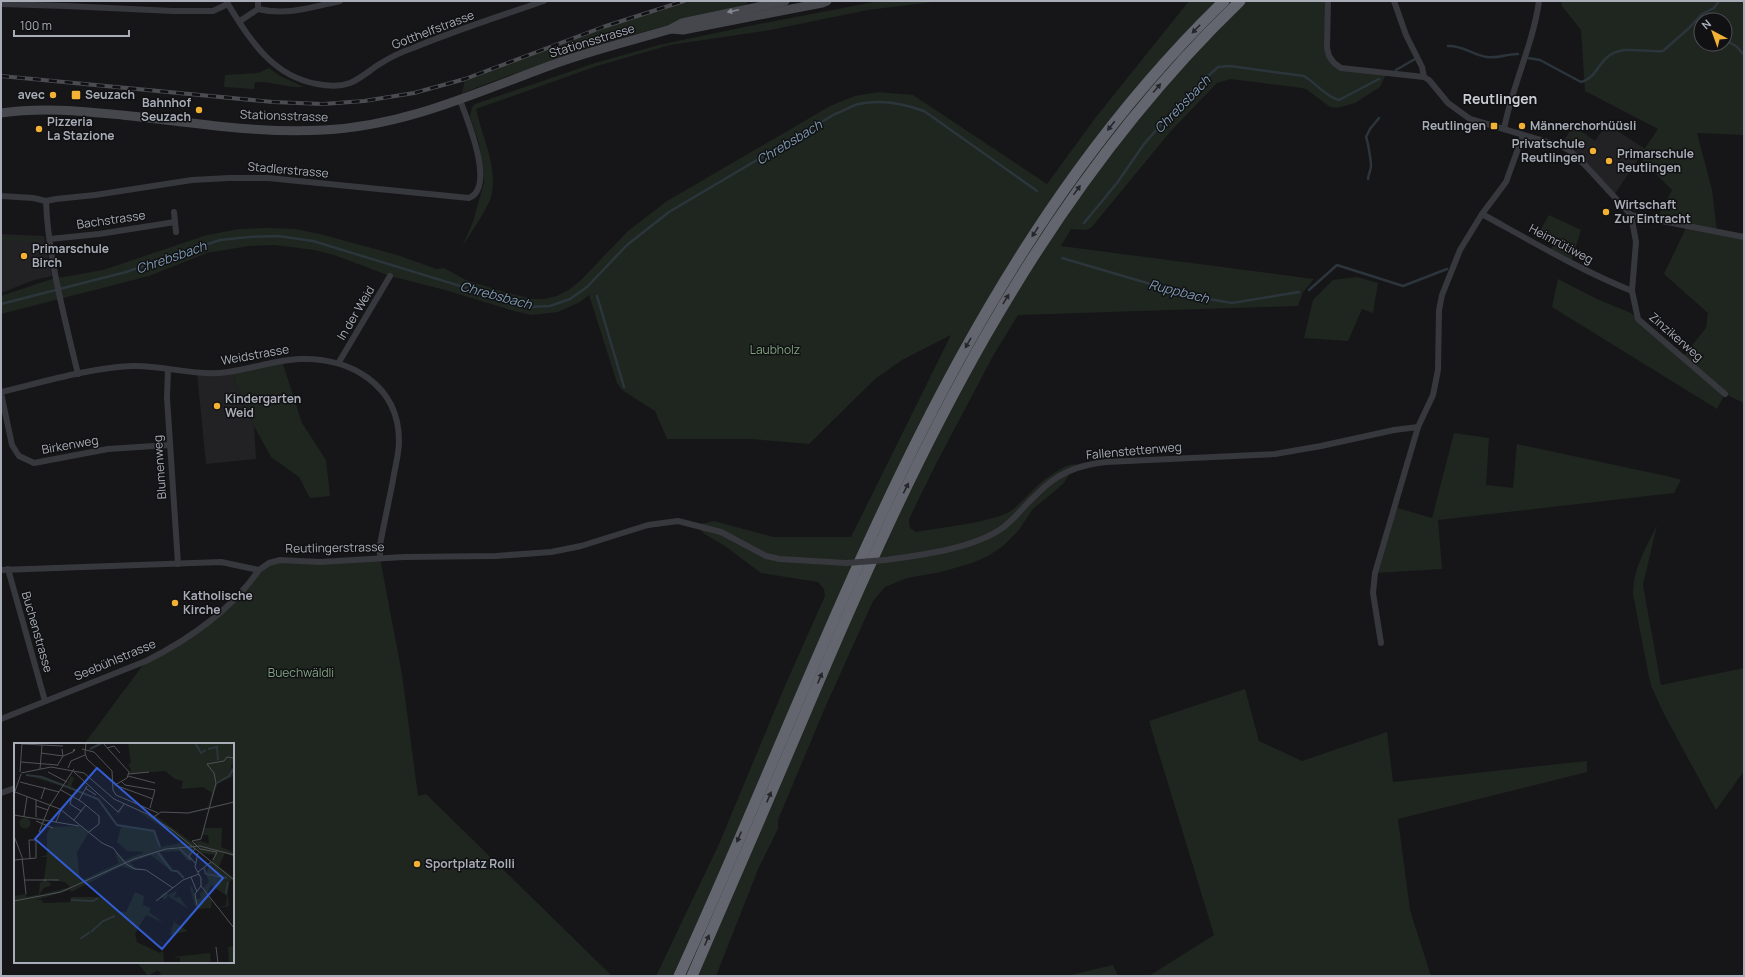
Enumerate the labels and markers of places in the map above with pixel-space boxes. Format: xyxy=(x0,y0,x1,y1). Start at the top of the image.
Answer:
place label: avec xyxy=(18,86,45,103)
place label: Seuzach xyxy=(85,86,135,103)
marker: Seuzach xyxy=(70,89,82,101)
marker: avec xyxy=(48,90,58,100)
place label: Bahnhof Seuzach xyxy=(141,94,191,125)
marker: Bahnhof Seuzach xyxy=(194,105,204,115)
place label: Pizzeria La Stazione xyxy=(47,113,115,144)
place label: Reutlingen xyxy=(1422,117,1486,134)
place label: Männerchorhüüsli xyxy=(1530,117,1636,134)
marker: Reutlingen xyxy=(1489,121,1499,131)
marker: Männerchorhüüsli xyxy=(1517,121,1527,131)
marker: Pizzeria La Stazione xyxy=(34,124,44,134)
place label: Privatschule Reutlingen xyxy=(1512,135,1585,166)
place label: Primarschule Reutlingen xyxy=(1617,145,1694,176)
marker: Privatschule Reutlingen xyxy=(1588,146,1598,156)
marker: Primarschule Reutlingen xyxy=(1604,156,1614,166)
place label: Wirtschaft Zur Eintracht xyxy=(1614,196,1691,227)
marker: Wirtschaft Zur Eintracht xyxy=(1601,207,1611,217)
place label: Primarschule Birch xyxy=(32,240,109,271)
marker: Primarschule Birch xyxy=(19,251,29,261)
place label: Kindergarten Weid xyxy=(225,390,301,421)
marker: Kindergarten Weid xyxy=(212,401,222,411)
place label: Katholische Kirche xyxy=(183,587,253,618)
marker: Katholische Kirche xyxy=(170,598,180,608)
place label: Sportplatz Rolli xyxy=(425,855,515,872)
marker: Sportplatz Rolli xyxy=(412,859,422,869)

